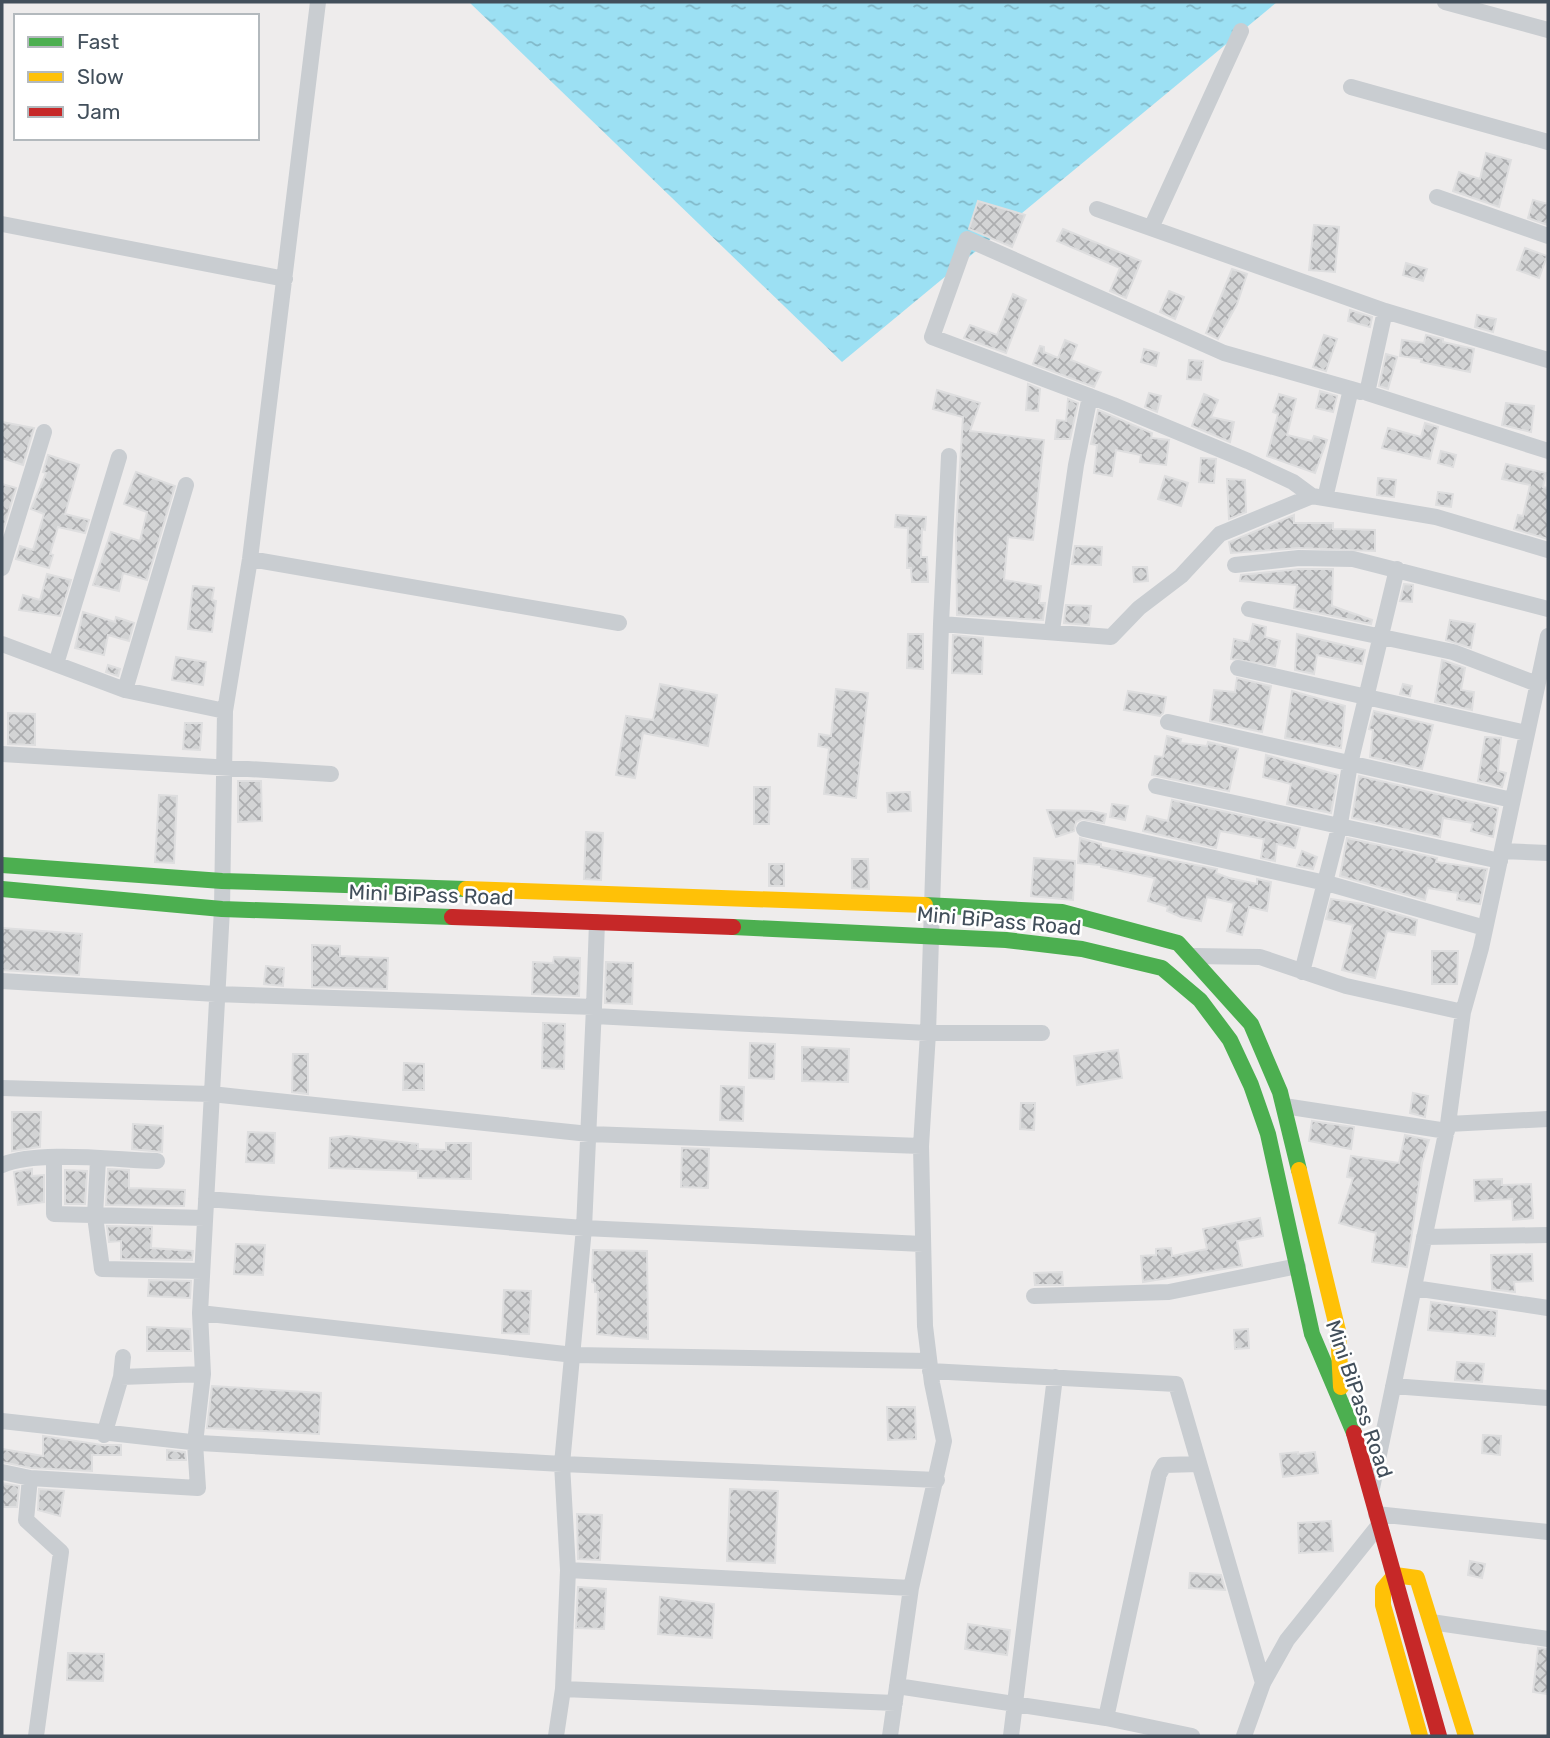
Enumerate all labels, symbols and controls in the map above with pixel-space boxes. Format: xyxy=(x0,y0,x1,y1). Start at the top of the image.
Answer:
legend xyxy=(14,14,259,140)
text: Fast xyxy=(77,29,119,54)
text: Slow xyxy=(77,64,124,89)
text: Jam xyxy=(77,99,121,124)
street label: Mini BiPass Road xyxy=(348,879,514,910)
street label: Mini BiPass Road xyxy=(916,901,1082,940)
street label: Mini BiPass Road xyxy=(1321,1317,1398,1481)

